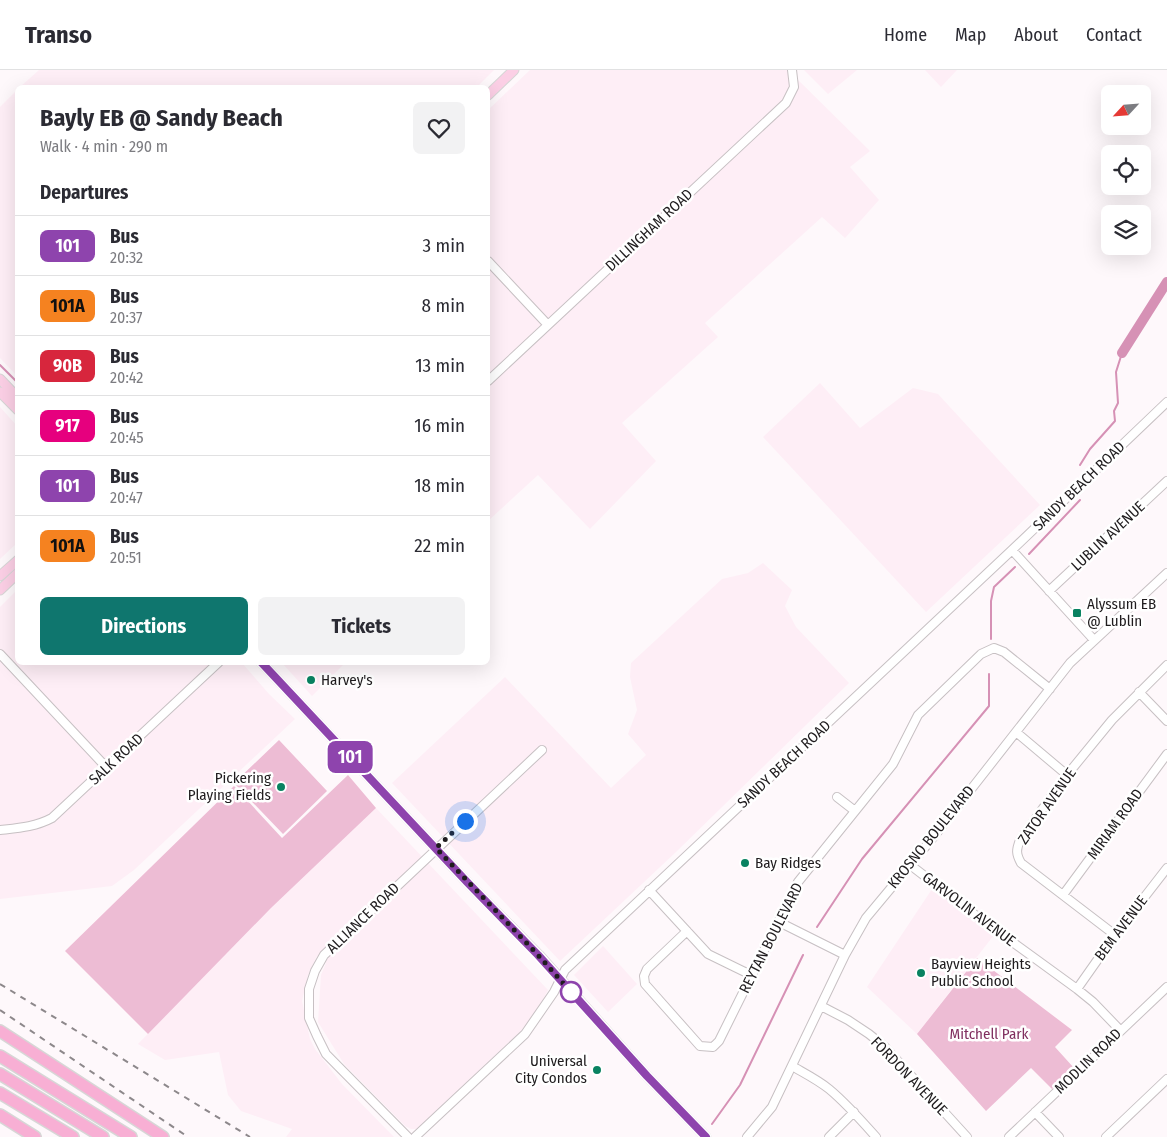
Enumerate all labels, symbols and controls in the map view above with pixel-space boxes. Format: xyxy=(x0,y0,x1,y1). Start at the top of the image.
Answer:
text: Transo xyxy=(25,21,92,49)
text: Home xyxy=(884,24,927,46)
text: Map xyxy=(955,24,986,46)
text: About xyxy=(1014,24,1058,46)
text: Contact xyxy=(1086,24,1142,46)
north arrow xyxy=(1101,85,1151,135)
map controls xyxy=(1101,85,1151,255)
button: heart xyxy=(413,102,465,154)
text: Bayly EB @ Sandy Beach xyxy=(40,104,283,132)
text: Walk · 4 min · 290 m xyxy=(40,137,168,156)
button: locate xyxy=(1101,145,1151,195)
text: Departures xyxy=(40,181,128,204)
street label: DILLINGHAM ROAD xyxy=(602,185,696,275)
button: layers xyxy=(1101,205,1151,255)
text: Bus xyxy=(110,225,139,248)
text: 3 min xyxy=(423,234,465,257)
text: 101 xyxy=(55,235,80,257)
text: 20:32 xyxy=(110,248,143,267)
text: Bus xyxy=(110,285,139,308)
text: 8 min xyxy=(422,294,465,317)
text: 101A xyxy=(50,295,85,317)
text: 20:37 xyxy=(110,308,143,327)
text: Bus xyxy=(110,345,139,368)
text: 13 min xyxy=(415,354,465,377)
text: 90B xyxy=(53,355,82,377)
text: 20:42 xyxy=(110,368,143,387)
text: Bus xyxy=(110,405,139,428)
text: 16 min xyxy=(414,414,465,437)
text: 917 xyxy=(55,415,80,437)
text: 20:45 xyxy=(110,428,144,447)
street label: SANDY BEACH ROAD xyxy=(1029,438,1129,534)
text: Bus xyxy=(110,465,139,488)
text: 18 min xyxy=(414,474,465,497)
text: 101 xyxy=(55,475,80,497)
text: 20:47 xyxy=(110,488,143,507)
street label: LUBLIN AVENUE xyxy=(1068,497,1148,575)
text: Bus xyxy=(110,525,139,548)
text: 22 min xyxy=(414,534,465,557)
text: 101A xyxy=(50,535,85,557)
text: 20:51 xyxy=(110,548,142,567)
place label: Alyssum EB @ Lublin xyxy=(1087,595,1156,630)
button: Directions xyxy=(40,597,248,655)
button: Tickets xyxy=(258,597,465,655)
marker: Alyssum EB @ Lublin xyxy=(1071,607,1083,619)
place label: Harvey's xyxy=(321,671,373,689)
marker: Harvey's xyxy=(305,674,317,686)
street label: SANDY BEACH ROAD xyxy=(734,716,834,812)
street label: SALK ROAD xyxy=(85,729,147,789)
line badge: 101 xyxy=(321,741,379,773)
text: 101 xyxy=(338,746,362,768)
street label: ZATOR AVENUE xyxy=(1014,764,1080,848)
place label: Pickering Playing Fields xyxy=(188,769,271,804)
marker: Pickering Playing Fields xyxy=(275,781,287,793)
street label: KROSNO BOULEVARD xyxy=(884,782,978,892)
street label: MIRIAM ROAD xyxy=(1083,785,1147,863)
your location xyxy=(453,809,478,834)
place label: Bay Ridges xyxy=(755,854,821,872)
marker: Bay Ridges xyxy=(739,857,751,869)
street label: GARVOLIN AVENUE xyxy=(919,868,1019,950)
street label: ALLIANCE ROAD xyxy=(323,879,403,957)
street label: REYTAN BOULEVARD xyxy=(735,880,807,996)
street label: BEM AVENUE xyxy=(1091,892,1151,964)
place label: Bayview Heights Public School xyxy=(931,955,1031,990)
marker: Bayview Heights Public School xyxy=(915,967,927,979)
unlabelled marker xyxy=(560,981,582,1003)
park label: Mitchell Park xyxy=(950,1025,1028,1043)
street label: MODLIN ROAD xyxy=(1051,1025,1125,1097)
street label: FORDON AVENUE xyxy=(867,1033,951,1119)
place label: Universal City Condos xyxy=(515,1052,587,1087)
marker: Universal City Condos xyxy=(591,1064,603,1076)

